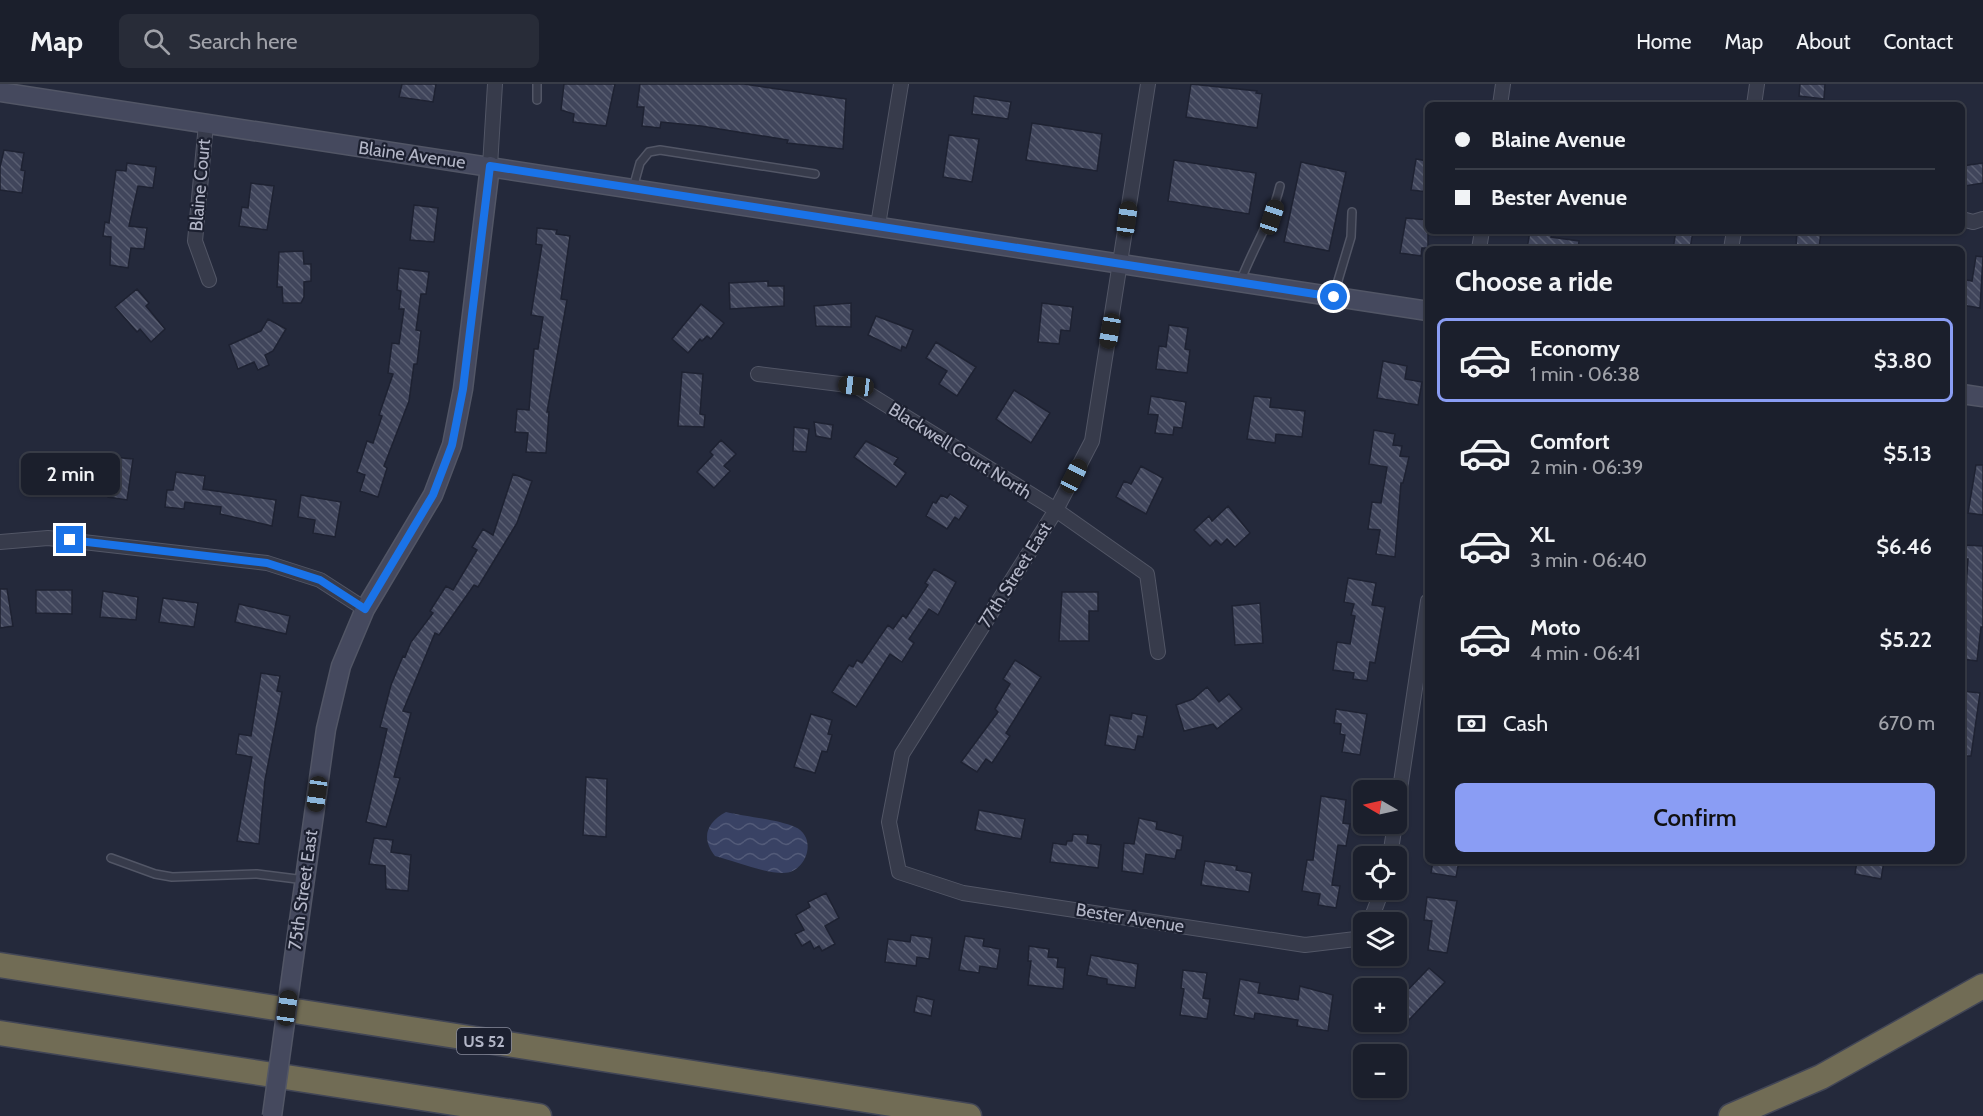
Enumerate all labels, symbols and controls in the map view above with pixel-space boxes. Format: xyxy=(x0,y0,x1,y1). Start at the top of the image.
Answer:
search box xyxy=(119,14,539,68)
text: Map xyxy=(30,24,83,58)
icon: search xyxy=(140,25,173,58)
text: Search here xyxy=(188,28,297,55)
text: Home xyxy=(1636,29,1692,54)
text: Map xyxy=(1725,29,1763,54)
text: About xyxy=(1796,29,1850,54)
text: Contact xyxy=(1883,29,1953,54)
text: Blaine Avenue xyxy=(1491,126,1626,153)
street label: Blaine Avenue xyxy=(357,137,467,173)
street label: Blaine Court xyxy=(185,138,215,232)
text: Bester Avenue xyxy=(1491,184,1627,211)
car xyxy=(1258,197,1286,237)
car xyxy=(1116,200,1138,238)
text: Choose a ride xyxy=(1455,265,1613,298)
route start xyxy=(1320,283,1347,310)
car xyxy=(1098,312,1122,350)
icon: car xyxy=(1458,333,1512,387)
text: Economy xyxy=(1530,335,1620,362)
text: $3.80 xyxy=(1874,347,1932,374)
text: 1 min · 06:38 xyxy=(1530,362,1640,386)
car xyxy=(837,375,875,397)
street label: Blackwell Court North xyxy=(885,398,1035,504)
icon: car xyxy=(1458,426,1512,480)
text: Comfort xyxy=(1530,428,1609,455)
text: $5.13 xyxy=(1883,440,1932,467)
callout: 2 min xyxy=(20,453,119,495)
text: 2 min · 06:39 xyxy=(1530,455,1643,479)
car xyxy=(1058,456,1090,496)
text: 2 min xyxy=(46,462,95,486)
street label: 77th Street East xyxy=(974,518,1056,632)
icon: car xyxy=(1458,519,1512,573)
text: XL xyxy=(1530,521,1555,548)
route end xyxy=(56,526,83,553)
text: $6.46 xyxy=(1876,533,1932,560)
text: 3 min · 06:40 xyxy=(1530,548,1647,572)
icon: car xyxy=(1458,612,1512,666)
text: Moto xyxy=(1530,614,1581,641)
text: $5.22 xyxy=(1879,626,1932,653)
text: 4 min · 06:41 xyxy=(1530,641,1640,665)
icon: cash xyxy=(1455,707,1488,740)
text: Cash xyxy=(1503,710,1548,737)
text: 670 m xyxy=(1878,711,1935,735)
car xyxy=(306,775,328,813)
north arrow xyxy=(1353,780,1407,834)
map controls xyxy=(1353,780,1407,1098)
button: Confirm xyxy=(1455,783,1935,852)
street label: 75th Street East xyxy=(284,829,322,951)
button: locate xyxy=(1353,846,1407,900)
street label: Bester Avenue xyxy=(1074,899,1186,937)
button: layers xyxy=(1353,912,1407,966)
button: + xyxy=(1353,978,1407,1032)
car xyxy=(276,989,298,1027)
road number: US 52 xyxy=(457,1028,511,1054)
button: − xyxy=(1353,1044,1407,1098)

